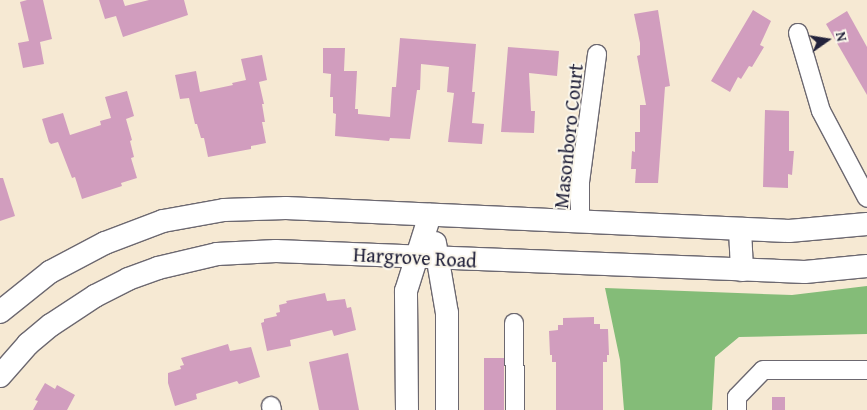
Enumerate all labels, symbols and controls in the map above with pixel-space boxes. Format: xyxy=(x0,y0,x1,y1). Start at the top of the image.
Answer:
north arrow xyxy=(802,15,852,65)
text: N xyxy=(831,30,852,43)
street label: Masonboro Court xyxy=(548,62,588,210)
street label: Hargrove Road xyxy=(353,242,477,272)

